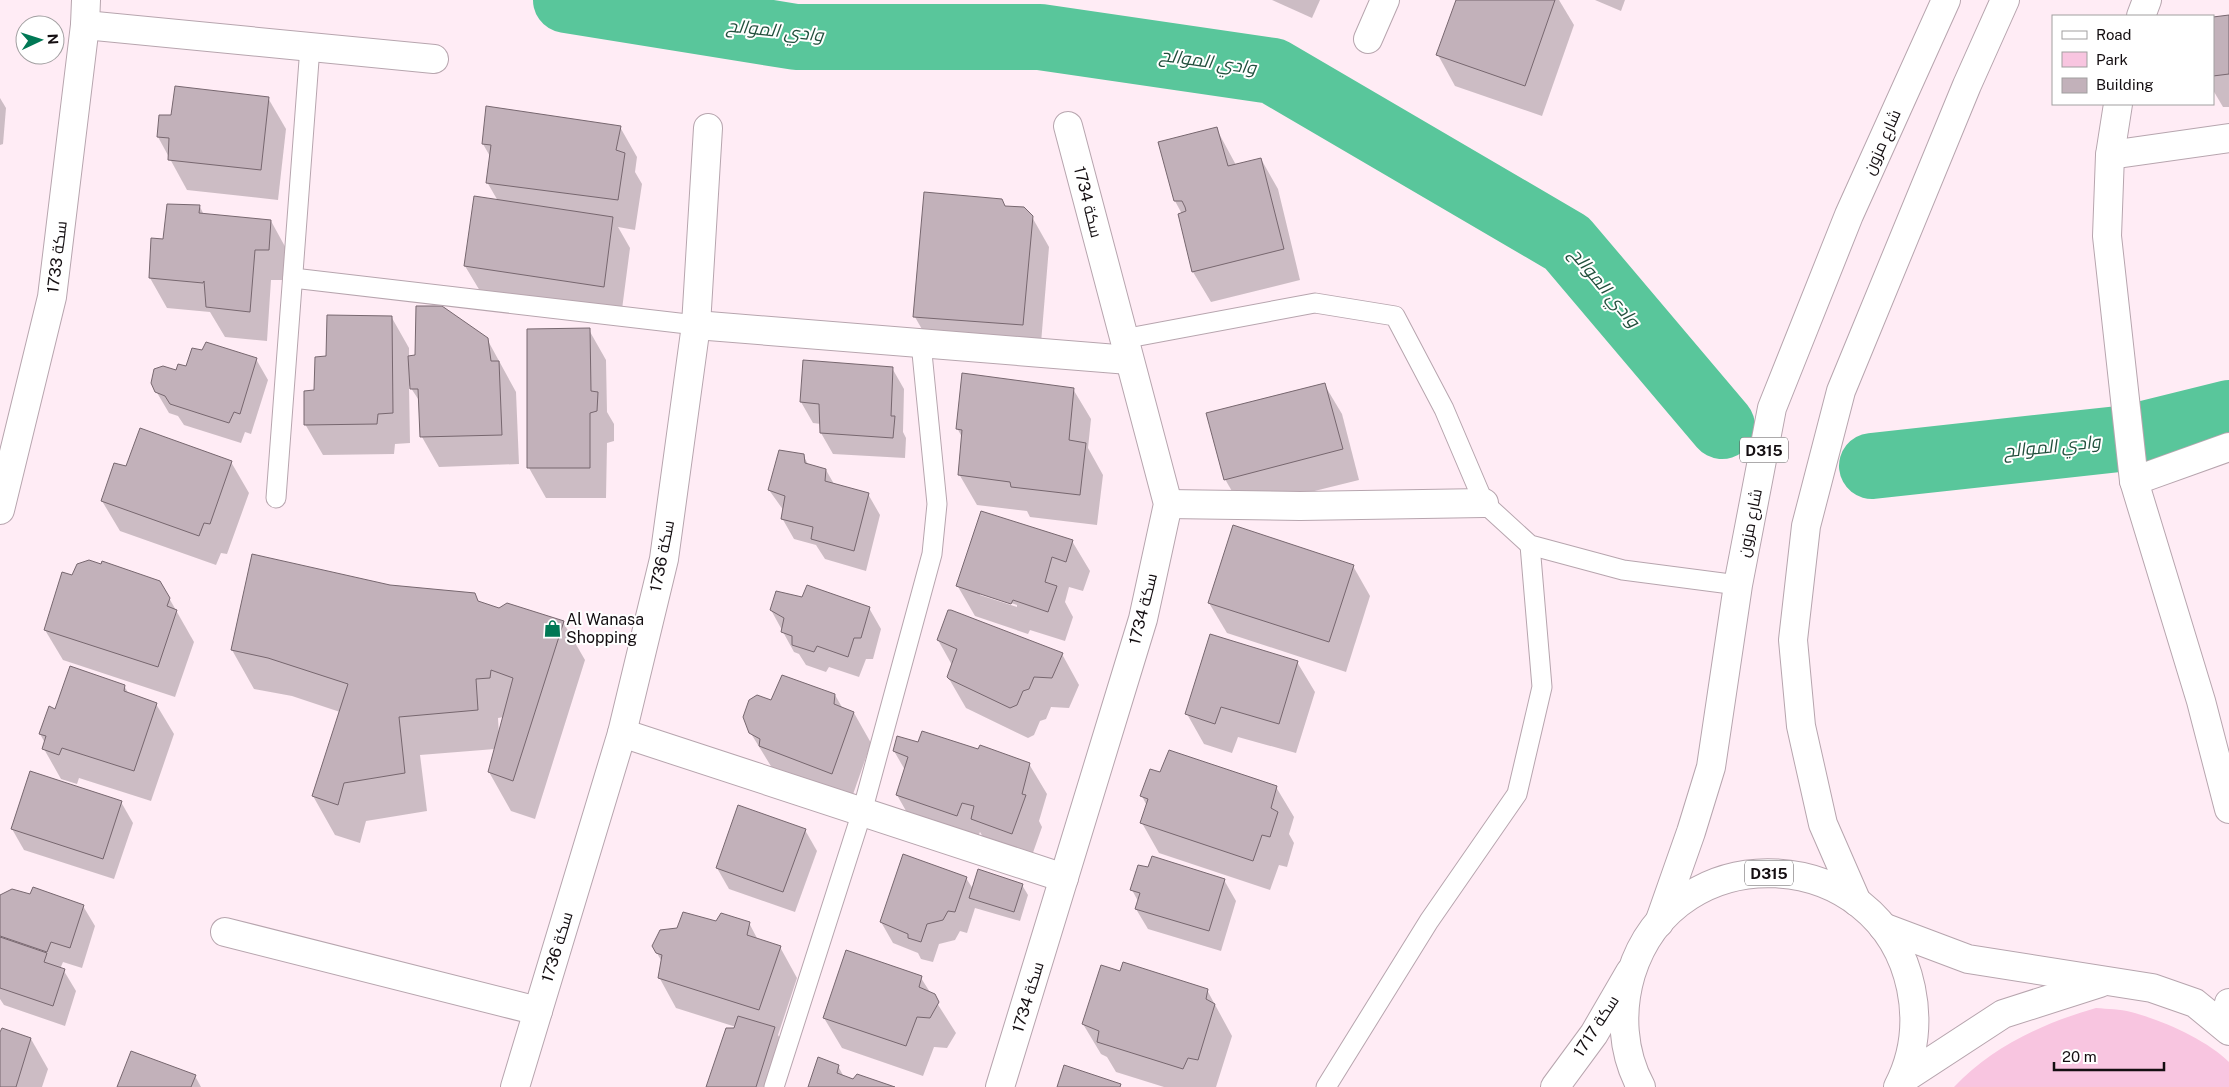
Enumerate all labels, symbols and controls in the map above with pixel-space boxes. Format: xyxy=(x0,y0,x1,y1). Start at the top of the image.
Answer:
water label: وادي الموالح xyxy=(724,14,826,50)
north arrow xyxy=(15,15,65,65)
legend xyxy=(2052,15,2214,105)
text: Road xyxy=(2096,26,2132,43)
text: N xyxy=(45,33,61,45)
water label: وادي الموالح xyxy=(1157,44,1259,82)
text: Park xyxy=(2096,51,2128,68)
text: Building xyxy=(2096,76,2154,93)
street label: شارع مزون xyxy=(1859,106,1907,178)
street label: سكة 1734 xyxy=(1070,164,1106,240)
street label: سكة 1733 xyxy=(43,220,71,294)
water label: وادي الموالح xyxy=(1562,242,1645,334)
water label: وادي الموالح xyxy=(2002,430,2103,466)
road number: D315 xyxy=(1740,438,1788,462)
street label: شارع مزون xyxy=(1734,487,1768,559)
street label: سكة 1736 xyxy=(646,519,678,593)
street label: سكة 1734 xyxy=(1125,571,1161,647)
place label: Al Wanasa Shopping xyxy=(566,610,644,647)
shop icon: Al Wanasa Shopping xyxy=(542,618,562,638)
road number: D315 xyxy=(1745,860,1793,886)
street label: سكة 1736 xyxy=(537,909,577,985)
street label: سكة 1734 xyxy=(1008,959,1048,1035)
street label: سكة 1717 xyxy=(1569,992,1623,1060)
scale bar xyxy=(2054,1040,2164,1072)
text: 20 m xyxy=(2062,1048,2097,1065)

